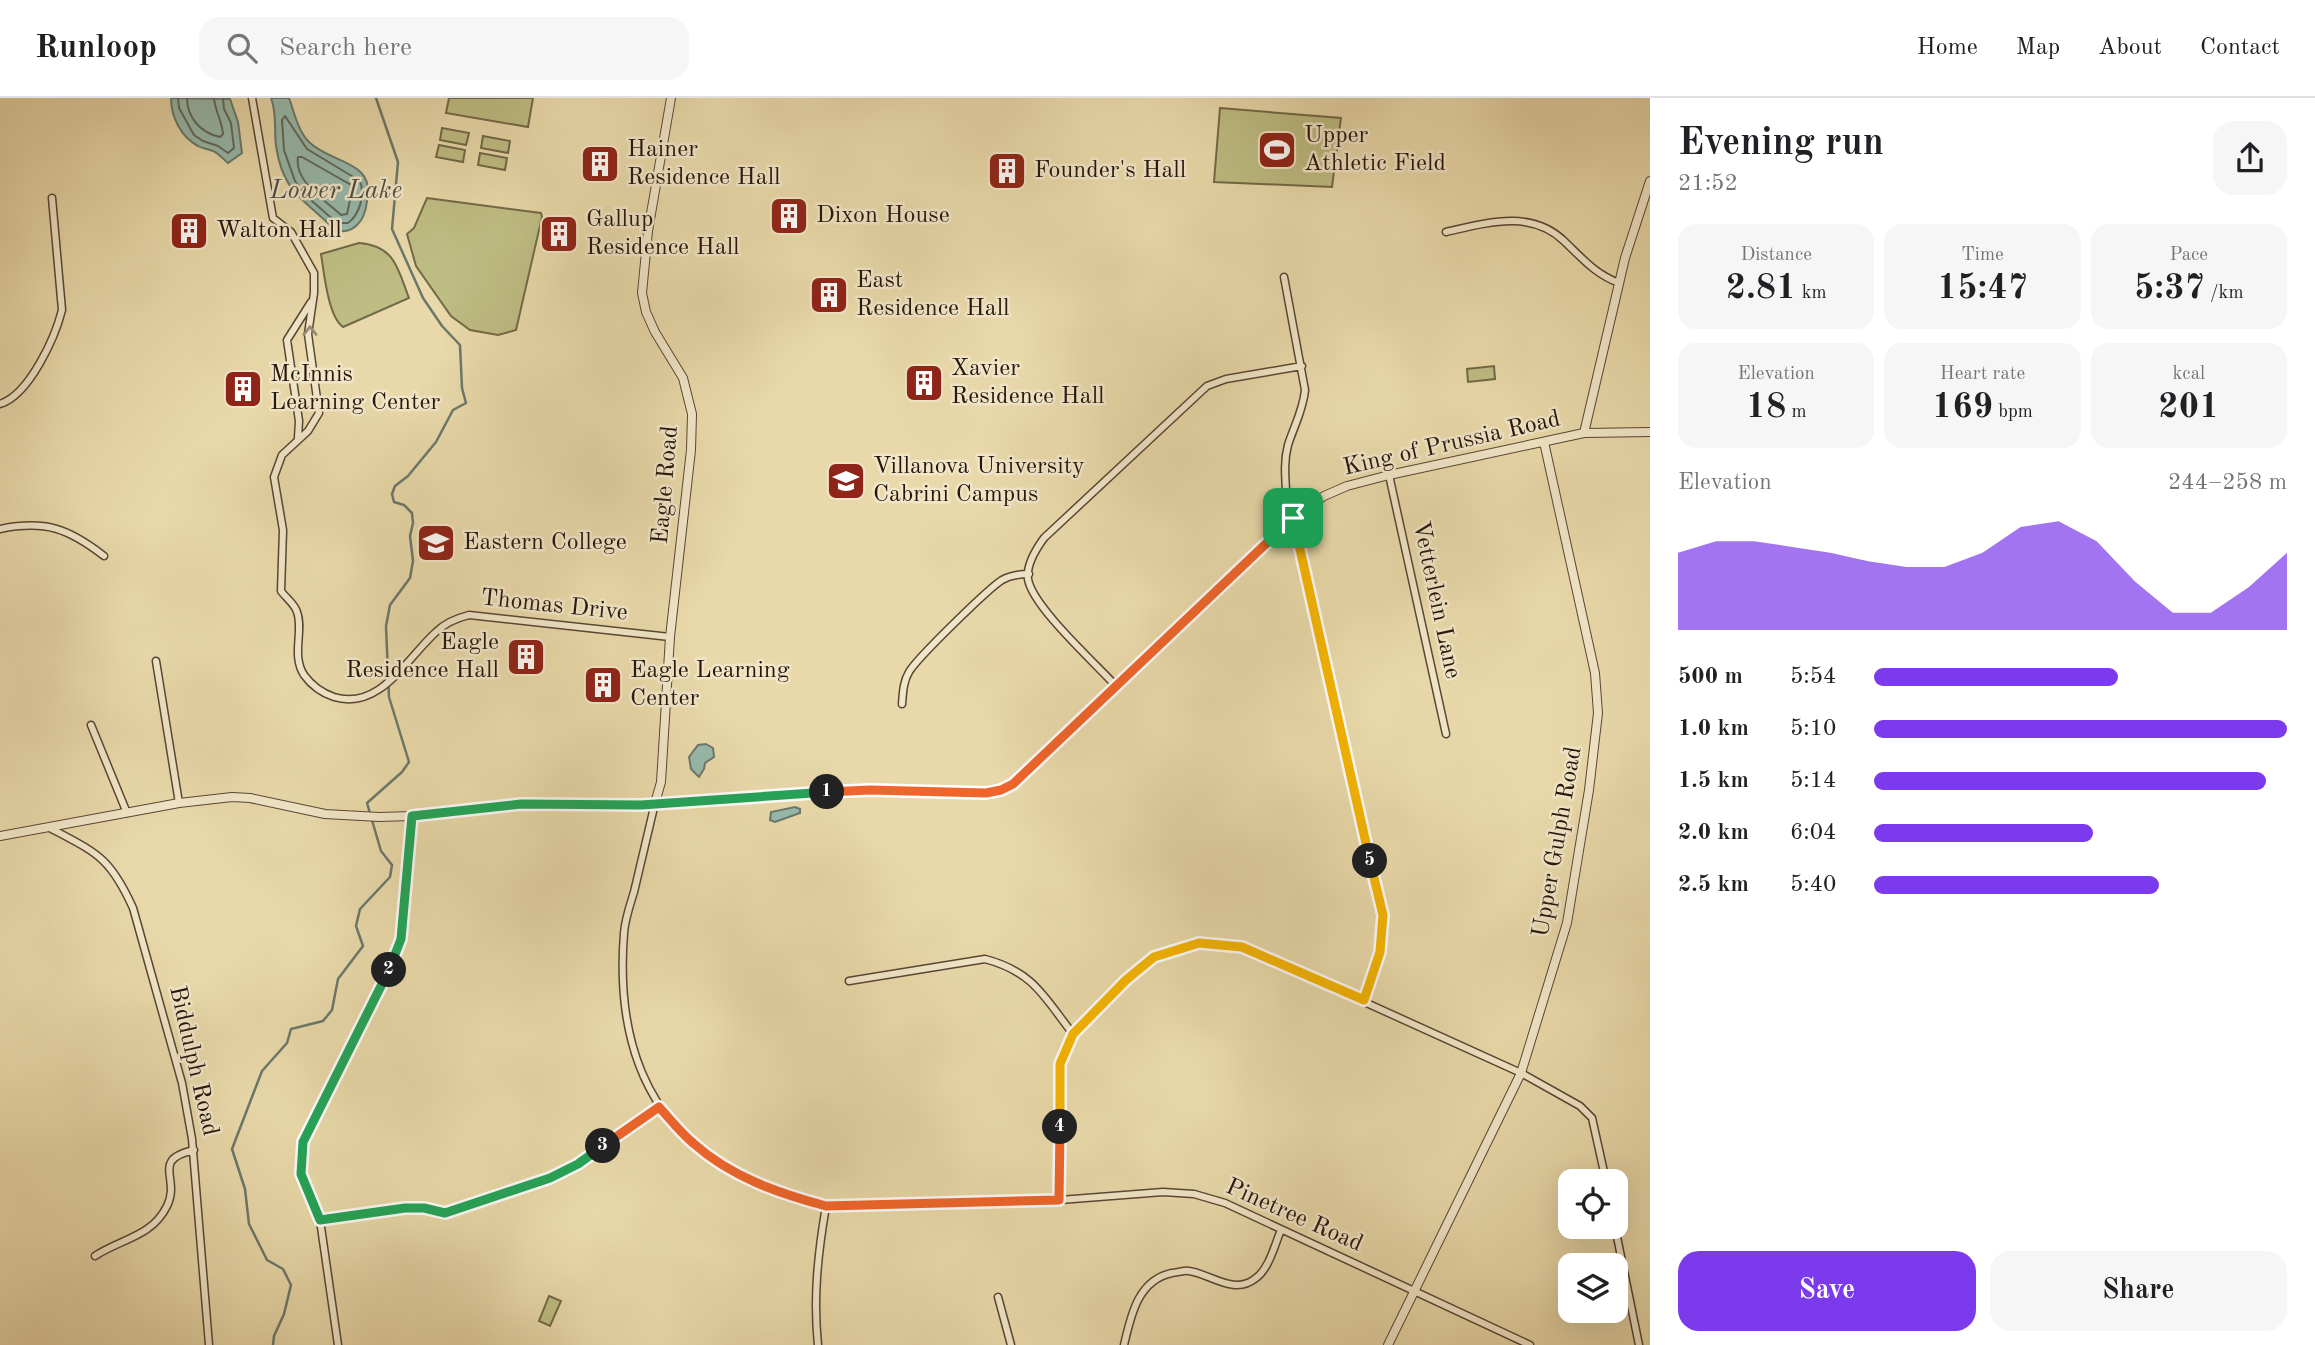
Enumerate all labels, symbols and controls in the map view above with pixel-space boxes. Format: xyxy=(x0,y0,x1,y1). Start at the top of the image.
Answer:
search box xyxy=(199,17,689,80)
icon: search xyxy=(223,29,261,67)
text: Runloop xyxy=(35,32,157,65)
text: Search here xyxy=(279,35,412,61)
text: Home xyxy=(1917,36,1978,60)
text: Map xyxy=(2016,36,2060,60)
text: About xyxy=(2098,36,2162,60)
text: Contact xyxy=(2200,36,2280,60)
button: share xyxy=(2213,121,2287,195)
place label: Upper Athletic Field xyxy=(1304,124,1446,176)
text: Evening run xyxy=(1678,125,1884,163)
sports icon: Upper Athletic Field xyxy=(1256,129,1298,171)
place label: Hainer Residence Hall xyxy=(627,138,781,190)
building icon: Hainer Residence Hall xyxy=(579,143,621,185)
building icon: Founder's Hall xyxy=(986,150,1028,192)
place label: Founder's Hall xyxy=(1034,159,1186,183)
text: 21:52 xyxy=(1678,172,1738,195)
water label: Lower Lake xyxy=(269,178,402,204)
building icon: Dixon House xyxy=(768,195,810,237)
place label: Dixon House xyxy=(816,204,950,228)
place label: Gallup Residence Hall xyxy=(586,208,740,260)
building icon: Walton Hall xyxy=(168,210,210,252)
building icon: Gallup Residence Hall xyxy=(538,213,580,255)
place label: Walton Hall xyxy=(216,219,342,243)
text: Distance xyxy=(1740,246,1812,265)
text: Time xyxy=(1961,246,2004,265)
text: Pace xyxy=(2170,246,2208,265)
place label: East Residence Hall xyxy=(856,269,1010,321)
text: 2.81 xyxy=(1726,271,1796,306)
text: 15:47 xyxy=(1937,271,2028,306)
text: 5:37 xyxy=(2134,271,2205,306)
building icon: East Residence Hall xyxy=(808,274,850,316)
text: km xyxy=(1796,284,1827,303)
text: /km xyxy=(2205,284,2244,303)
one-way arrow xyxy=(302,325,318,336)
place label: Xavier Residence Hall xyxy=(951,357,1105,409)
building icon: Xavier Residence Hall xyxy=(903,362,945,404)
place label: McInnis Learning Center xyxy=(270,363,440,415)
text: Elevation xyxy=(1738,365,1815,384)
text: Heart rate xyxy=(1940,365,2025,384)
text: kcal xyxy=(2172,365,2205,384)
building icon: McInnis Learning Center xyxy=(222,368,264,410)
text: 18 xyxy=(1746,390,1786,425)
text: 169 xyxy=(1932,390,1993,425)
text: 201 xyxy=(2158,390,2219,425)
text: m xyxy=(1786,403,1807,422)
text: bpm xyxy=(1993,403,2033,422)
street label: King of Prussia Road xyxy=(1341,407,1563,481)
street label: Eagle Road xyxy=(649,425,683,545)
place label: Villanova University Cabrini Campus xyxy=(873,455,1085,507)
school or university icon: Villanova University Cabrini Campus xyxy=(825,460,867,502)
text: Elevation xyxy=(1678,471,1772,494)
text: 244–258 m xyxy=(2168,471,2287,494)
pin xyxy=(1263,488,1323,548)
icon: arrive xyxy=(1274,499,1312,537)
street label: Vetterlein Lane xyxy=(1408,519,1464,681)
school or university icon: Eastern College xyxy=(415,522,457,564)
place label: Eastern College xyxy=(463,531,627,555)
street label: Thomas Drive xyxy=(479,586,629,626)
place label: Eagle Residence Hall xyxy=(345,631,499,683)
building icon: Eagle Residence Hall xyxy=(505,636,547,678)
place label: Eagle Learning Center xyxy=(630,659,790,711)
building icon: Eagle Learning Center xyxy=(582,664,624,706)
text: 500 m xyxy=(1678,665,1743,688)
text: 5:54 xyxy=(1790,665,1836,688)
text: 1.0 km xyxy=(1678,717,1749,740)
text: 5:10 xyxy=(1790,717,1836,740)
street label: Upper Gulph Road xyxy=(1529,745,1587,939)
text: 1.5 km xyxy=(1678,769,1749,792)
text: 5:14 xyxy=(1790,769,1836,792)
pin: 1 xyxy=(810,774,844,810)
text: 1 xyxy=(821,782,832,801)
text: 2.0 km xyxy=(1678,821,1749,844)
text: 6:04 xyxy=(1790,821,1836,844)
pin: 5 xyxy=(1352,844,1388,878)
text: 5 xyxy=(1364,851,1375,870)
text: 2.5 km xyxy=(1678,873,1749,896)
text: 5:40 xyxy=(1790,873,1836,896)
pin: 2 xyxy=(372,952,406,988)
text: 2 xyxy=(383,960,394,979)
street label: Biddulph Road xyxy=(164,984,222,1138)
pin: 4 xyxy=(1042,1110,1078,1144)
text: 4 xyxy=(1054,1117,1065,1136)
pin: 3 xyxy=(586,1128,620,1164)
text: 3 xyxy=(597,1136,608,1155)
map controls xyxy=(1558,1169,1628,1323)
button: locate xyxy=(1558,1169,1628,1239)
street label: Pinetree Road xyxy=(1222,1175,1366,1257)
button: Save xyxy=(1678,1251,1976,1331)
button: Share xyxy=(1990,1251,2287,1331)
button: layers xyxy=(1558,1253,1628,1323)

